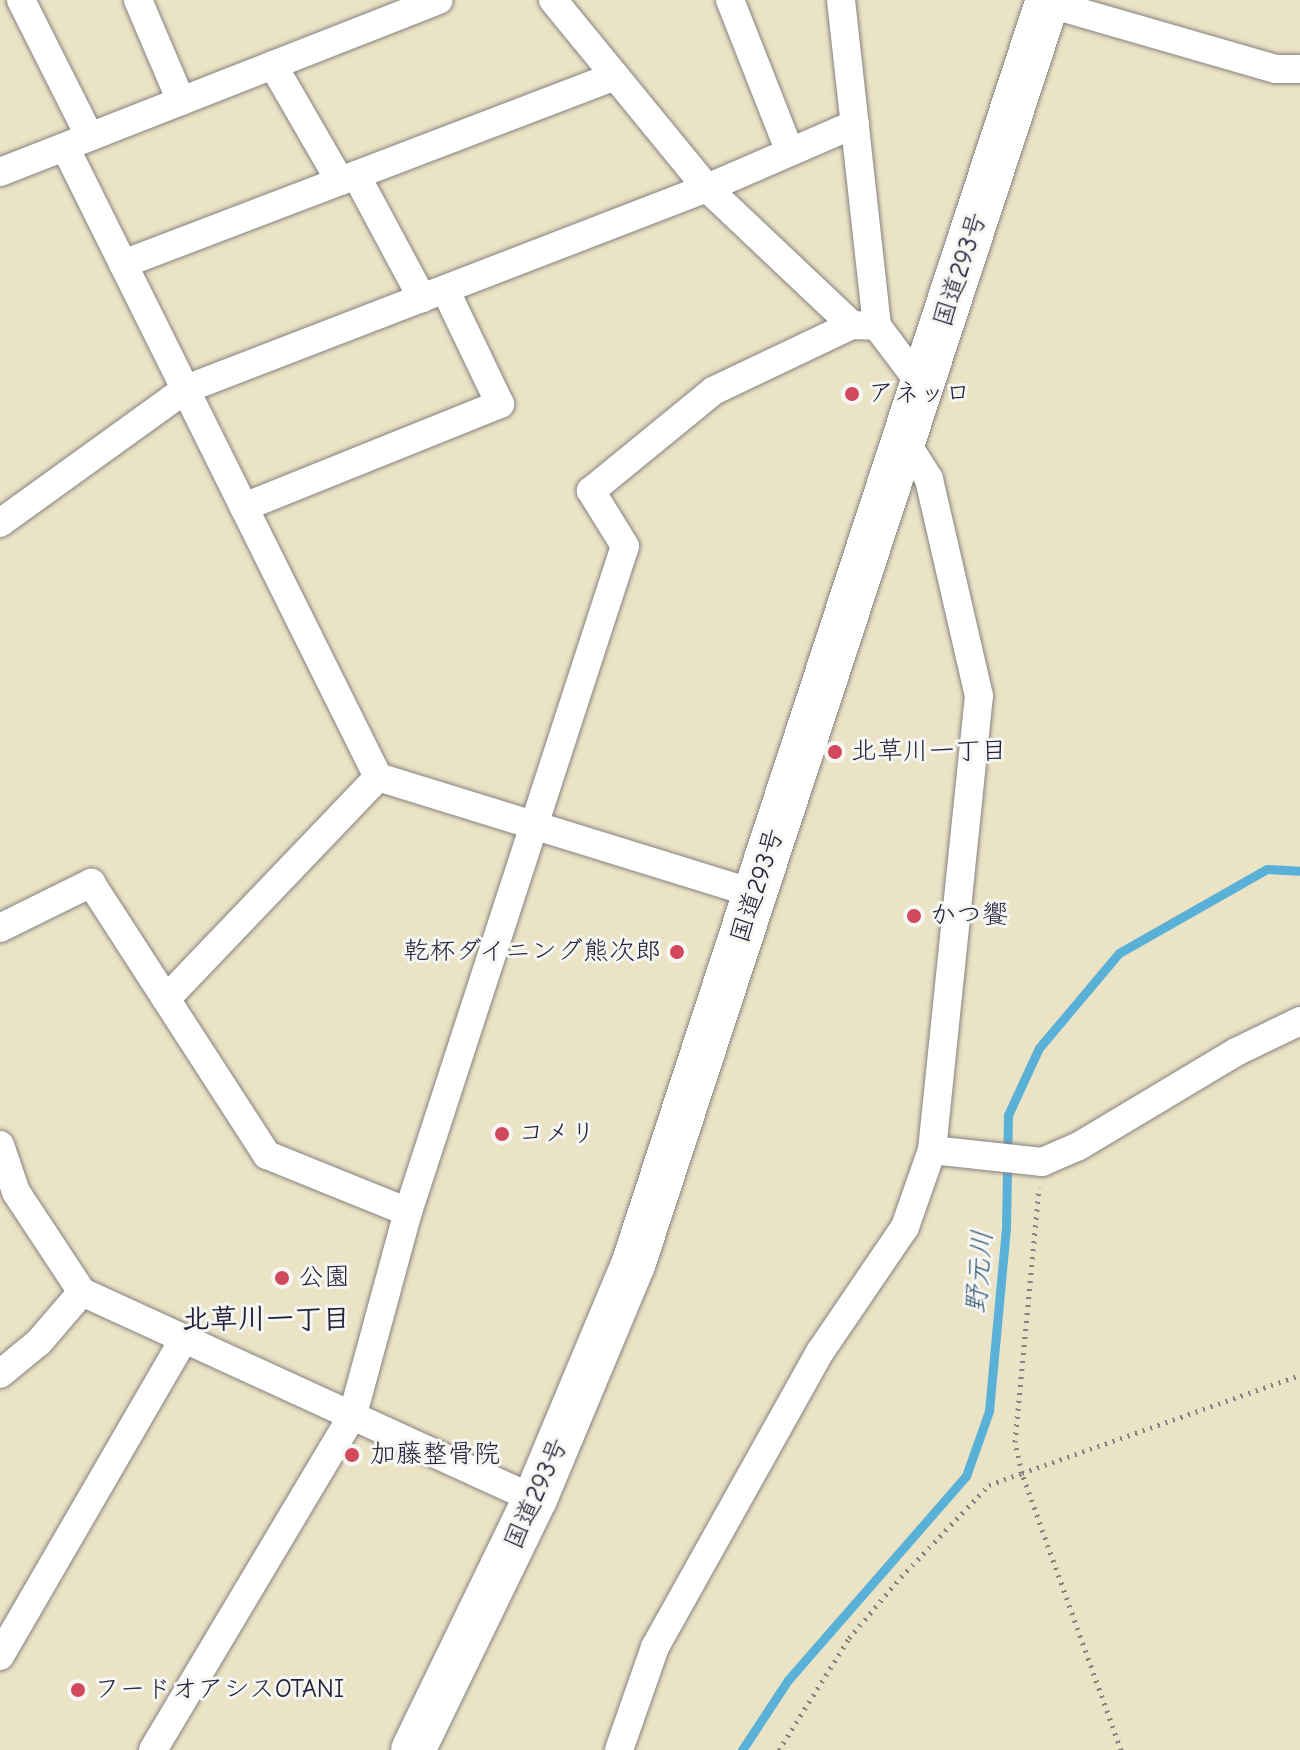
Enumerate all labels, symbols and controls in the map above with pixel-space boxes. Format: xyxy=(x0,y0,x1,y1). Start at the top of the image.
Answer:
street label: 国道293号 xyxy=(928,209,994,331)
place label: アネッロ xyxy=(868,378,972,410)
marker: アネッロ xyxy=(843,385,861,403)
place label: 北草川一丁目 xyxy=(851,736,1007,768)
marker: 北草川一丁目 xyxy=(826,743,844,761)
street label: 国道293号 xyxy=(725,825,791,947)
place label: かつ饗 xyxy=(930,900,1008,932)
marker: かつ饗 xyxy=(905,907,923,925)
place label: 乾杯ダイニング熊次郎 xyxy=(401,936,661,968)
marker: 乾杯ダイニング熊次郎 xyxy=(668,943,686,961)
place label: コメリ xyxy=(518,1118,596,1150)
marker: コメリ xyxy=(493,1125,511,1143)
water label: 野元川 xyxy=(959,1229,999,1315)
place label: 公園 xyxy=(298,1262,350,1294)
marker: 公園 xyxy=(273,1269,291,1287)
district label: 北草川一丁目 xyxy=(182,1302,350,1336)
street label: 国道293号 xyxy=(499,1433,575,1555)
place label: 加藤整骨院 xyxy=(370,1439,500,1471)
marker: 加藤整骨院 xyxy=(341,1444,363,1466)
place label: フードオアシスOTANI xyxy=(94,1674,345,1706)
marker: フードオアシスOTANI xyxy=(69,1681,87,1699)

